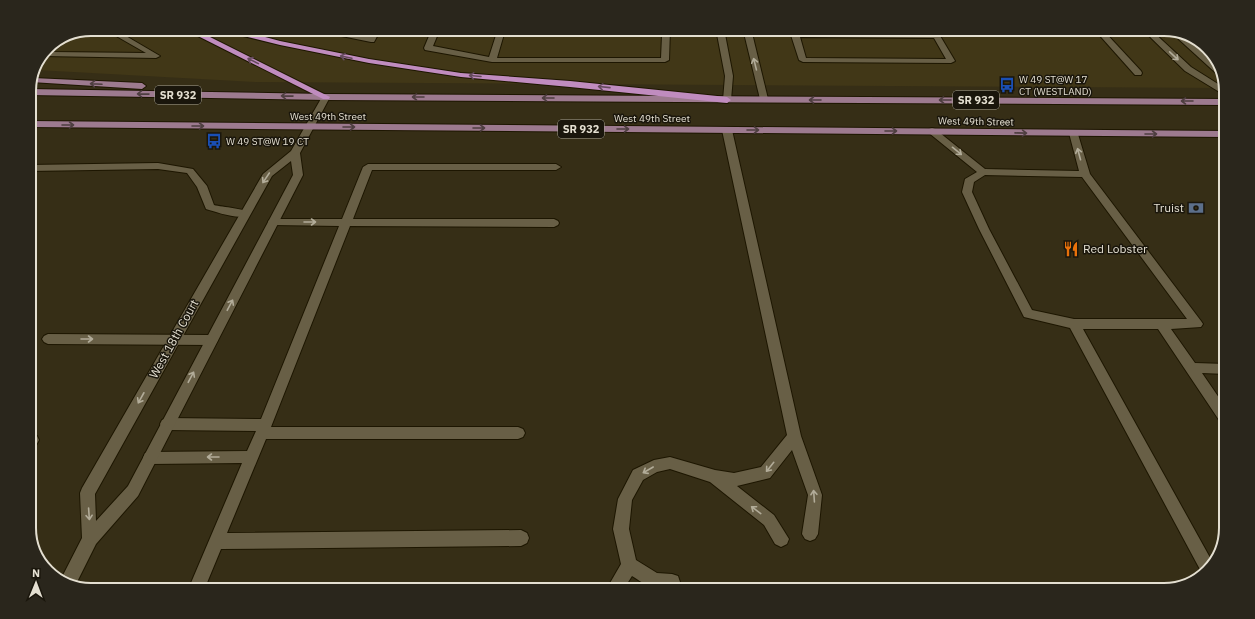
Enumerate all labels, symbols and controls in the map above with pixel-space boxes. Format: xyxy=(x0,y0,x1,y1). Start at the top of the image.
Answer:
one-way arrow xyxy=(1169,51,1179,61)
one-way arrow xyxy=(340,52,353,60)
one-way arrow xyxy=(248,57,260,64)
one-way arrow xyxy=(751,58,759,71)
one-way arrow xyxy=(469,73,482,80)
place label: W 49 ST@W 17 CT (WESTLAND) xyxy=(1019,73,1092,98)
bus stop icon: W 49 ST@W 17 CT (WESTLAND) xyxy=(998,76,1016,94)
one-way arrow xyxy=(90,80,103,87)
one-way arrow xyxy=(598,83,611,91)
road number: SR 932 xyxy=(155,86,201,104)
one-way arrow xyxy=(137,90,150,98)
road number: SR 932 xyxy=(953,91,999,109)
one-way arrow xyxy=(281,92,294,100)
one-way arrow xyxy=(412,94,425,101)
one-way arrow xyxy=(542,94,555,102)
one-way arrow xyxy=(809,96,822,104)
one-way arrow xyxy=(939,96,952,104)
one-way arrow xyxy=(1181,97,1194,105)
street label: West 49th Street xyxy=(290,110,366,123)
street label: West 49th Street xyxy=(614,112,690,125)
street label: West 49th Street xyxy=(938,114,1015,129)
road number: SR 932 xyxy=(558,120,604,138)
one-way arrow xyxy=(61,121,74,129)
one-way arrow xyxy=(191,122,204,130)
one-way arrow xyxy=(342,123,355,131)
one-way arrow xyxy=(472,124,485,132)
one-way arrow xyxy=(616,125,629,133)
one-way arrow xyxy=(746,126,759,134)
one-way arrow xyxy=(884,127,897,135)
one-way arrow xyxy=(1014,129,1027,136)
one-way arrow xyxy=(1144,130,1157,138)
bus stop icon: W 49 ST@W 19 CT xyxy=(205,132,223,150)
place label: W 49 ST@W 19 CT xyxy=(226,135,309,148)
one-way arrow xyxy=(952,147,963,156)
one-way arrow xyxy=(1075,147,1082,160)
one-way arrow xyxy=(262,172,270,183)
bank icon: Truist xyxy=(1187,199,1205,217)
place label: Truist xyxy=(1153,200,1184,215)
one-way arrow xyxy=(303,218,316,226)
restaurant icon: Red Lobster xyxy=(1062,240,1080,258)
place label: Red Lobster xyxy=(1083,241,1148,256)
street label: West 18th Court xyxy=(146,297,201,381)
one-way arrow xyxy=(226,299,234,311)
one-way arrow xyxy=(80,335,93,343)
one-way arrow xyxy=(188,372,196,384)
one-way arrow xyxy=(136,392,144,404)
one-way arrow xyxy=(207,453,220,461)
one-way arrow xyxy=(766,461,774,472)
one-way arrow xyxy=(642,466,654,474)
one-way arrow xyxy=(810,490,817,503)
one-way arrow xyxy=(750,505,761,514)
one-way arrow xyxy=(85,507,92,520)
north arrow xyxy=(16,563,56,603)
text: N xyxy=(32,566,40,580)

